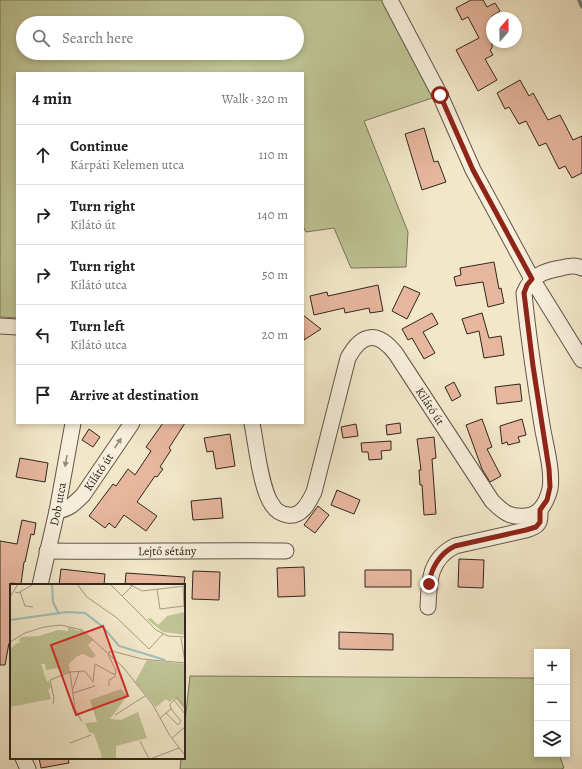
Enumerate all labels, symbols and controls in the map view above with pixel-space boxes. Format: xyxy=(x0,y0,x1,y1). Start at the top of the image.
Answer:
north arrow xyxy=(486,12,522,48)
search box xyxy=(16,16,304,60)
icon: search xyxy=(30,27,52,49)
text: Search here xyxy=(62,28,133,48)
route start xyxy=(431,86,449,104)
text: 4 min xyxy=(32,87,72,110)
text: Walk · 320 m xyxy=(222,90,288,107)
text: Continue xyxy=(70,136,128,156)
icon: ahead xyxy=(32,144,54,166)
text: 110 m xyxy=(259,146,288,163)
text: Kárpáti Kelemen utca xyxy=(70,156,184,173)
text: Turn right xyxy=(70,196,135,216)
icon: right xyxy=(32,204,54,226)
text: 140 m xyxy=(257,206,288,223)
text: Kilátó út xyxy=(70,216,116,233)
text: Turn right xyxy=(70,256,135,276)
icon: right xyxy=(32,264,54,286)
text: 50 m xyxy=(262,266,288,283)
text: Kilátó utca xyxy=(70,276,127,293)
text: Turn left xyxy=(70,316,125,336)
icon: left xyxy=(32,324,54,346)
text: 20 m xyxy=(262,326,288,343)
text: Kilátó utca xyxy=(70,336,127,353)
icon: arrive xyxy=(32,384,54,406)
street label: Kilátó út xyxy=(412,384,448,428)
text: Arrive at destination xyxy=(70,385,199,405)
one-way arrow xyxy=(114,438,122,448)
street label: Kilátó út xyxy=(80,450,117,494)
one-way arrow xyxy=(62,455,68,467)
street label: Dob utca xyxy=(46,481,70,527)
street label: Lejtő sétány xyxy=(138,543,197,559)
route end xyxy=(420,575,438,593)
inset map xyxy=(10,584,185,759)
map controls xyxy=(534,649,570,757)
button: + xyxy=(534,649,570,685)
button: − xyxy=(534,685,570,721)
button: layers xyxy=(534,721,570,757)

